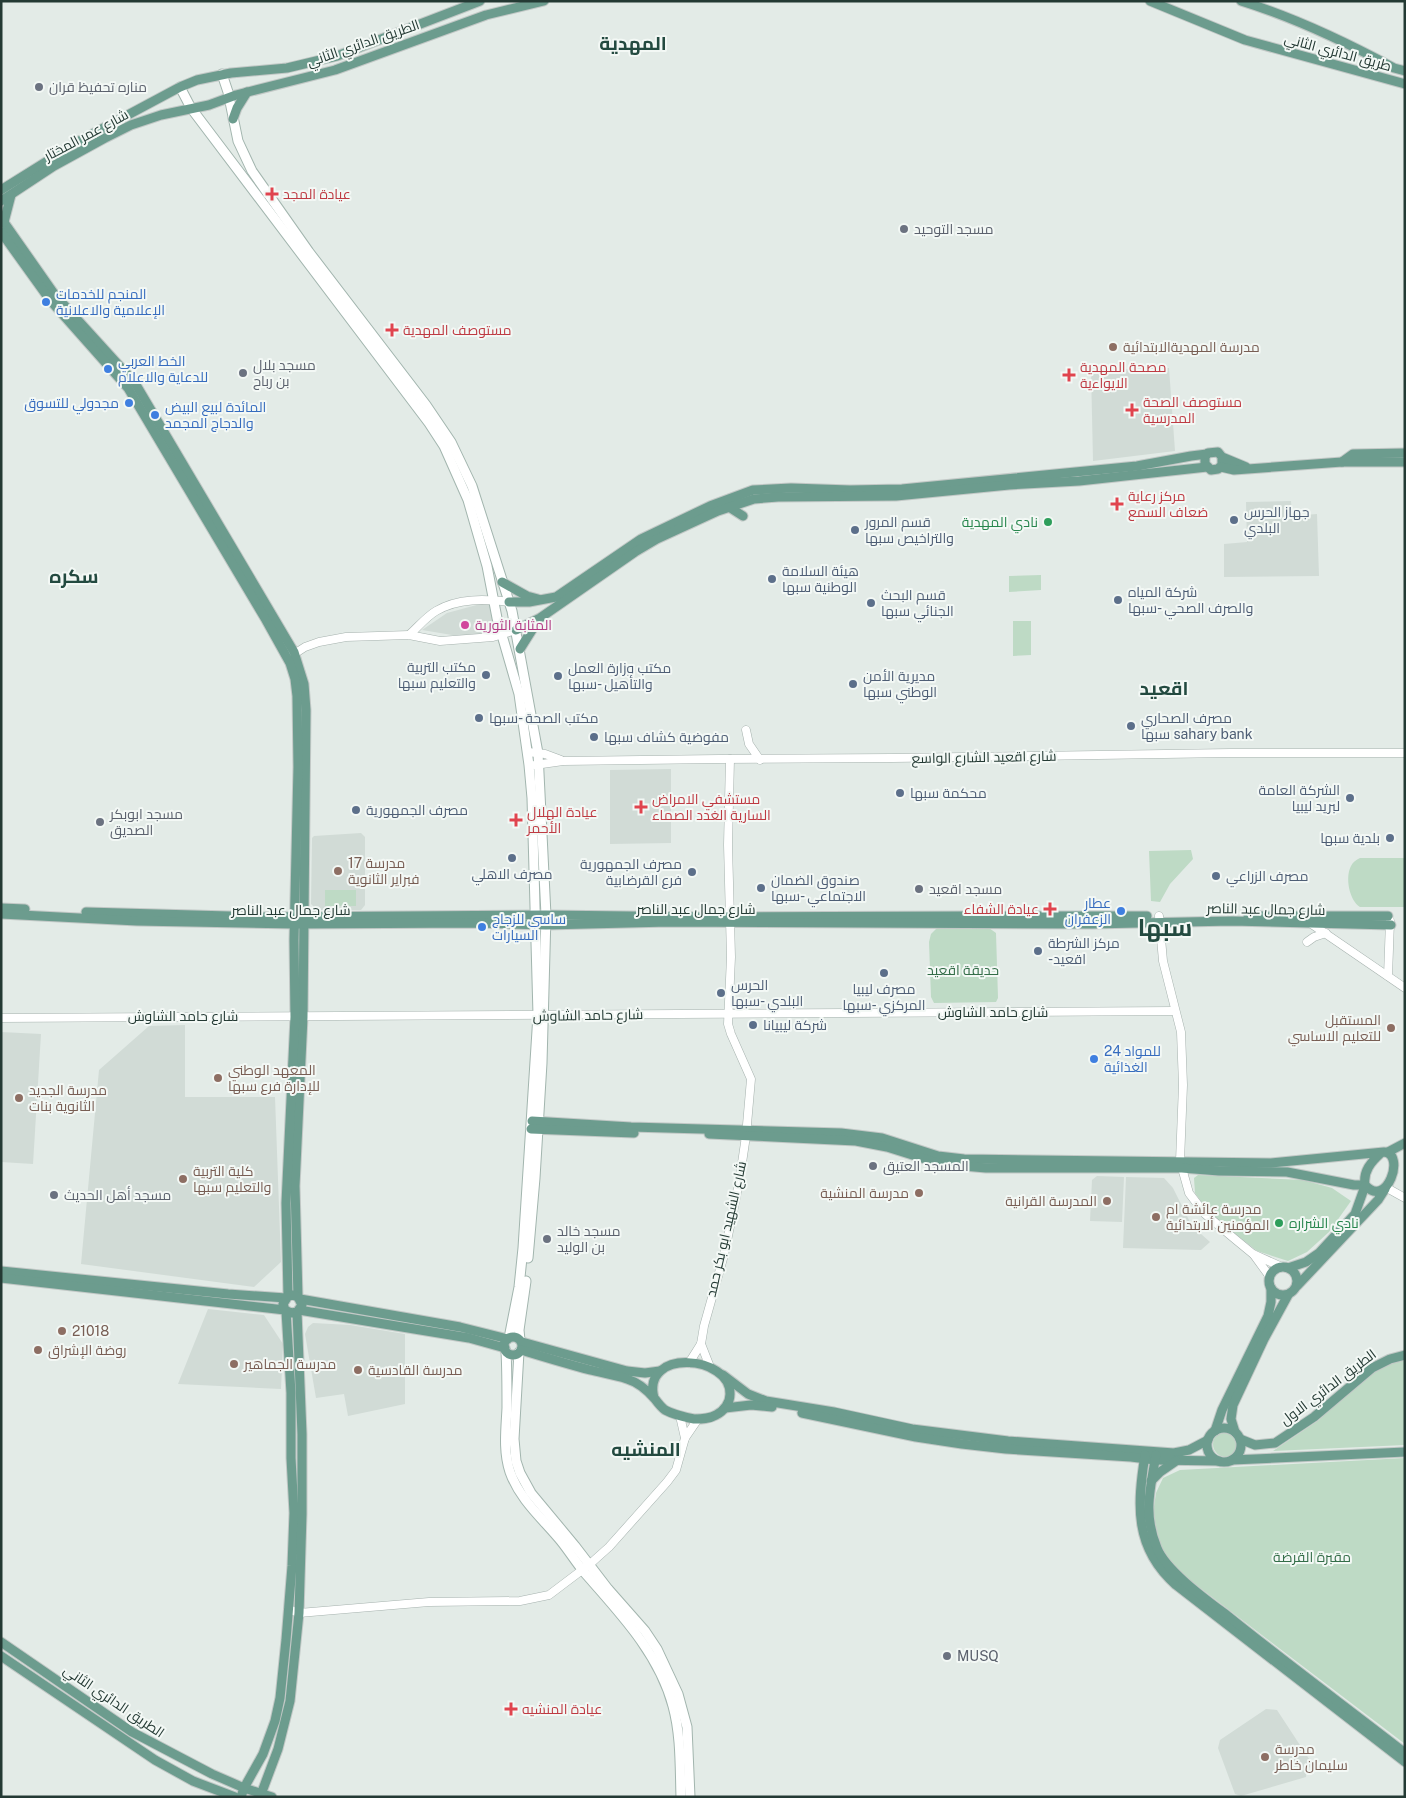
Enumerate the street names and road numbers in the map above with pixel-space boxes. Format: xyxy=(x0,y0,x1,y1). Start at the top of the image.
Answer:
street label: الطريق الدائري الثاني xyxy=(305,16,423,74)
street label: طريق الدائري الثاني xyxy=(1282,30,1393,78)
street label: شارع عمر المختار xyxy=(40,106,131,165)
street label: شارع اقعيد الشارع الواسع xyxy=(911,748,1057,767)
street label: شارع جمال عبد الناصر xyxy=(1205,900,1326,919)
street label: شارع جمال عبد الناصر xyxy=(636,901,755,918)
street label: شارع جمال عبد الناصر xyxy=(231,902,350,919)
street label: شارع حامد الشاوش xyxy=(938,1004,1048,1021)
street label: شارع حامد الشاوش xyxy=(533,1006,643,1025)
street label: شارع حامد الشاوش xyxy=(128,1008,238,1025)
street label: شارع الشهيد ابو بكر حمد xyxy=(703,1160,750,1299)
street label: الطريق الدائري الاول xyxy=(1277,1346,1381,1431)
street label: الطريق الدائري الثاني xyxy=(58,1661,167,1744)

